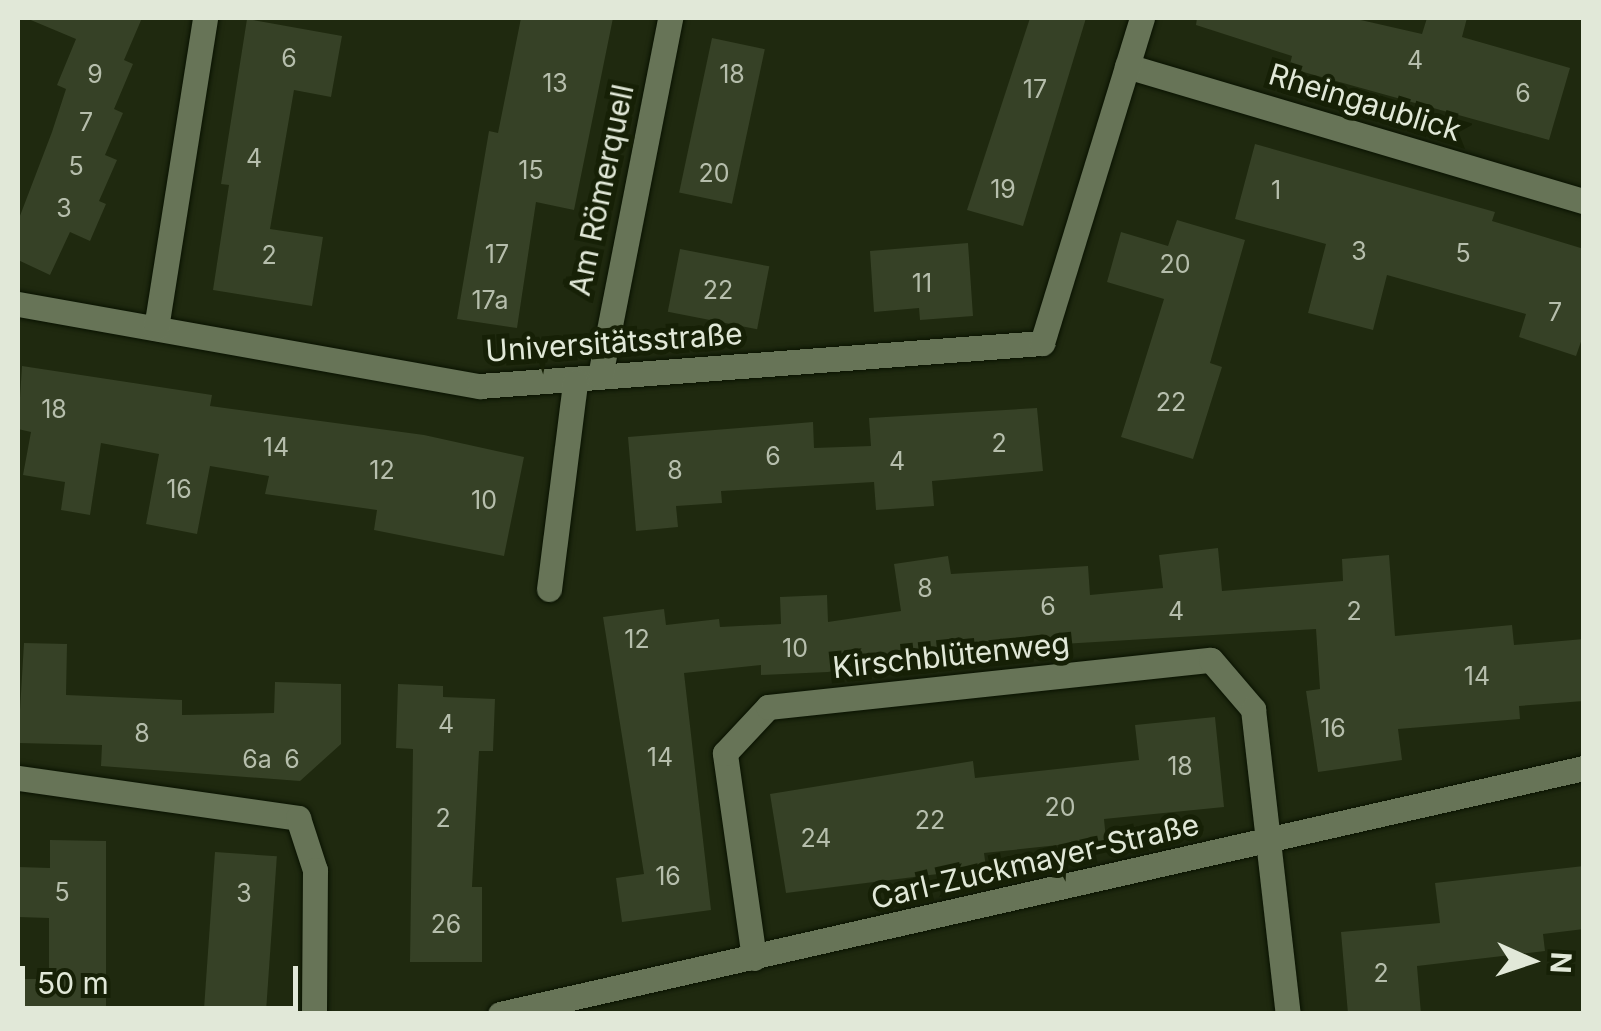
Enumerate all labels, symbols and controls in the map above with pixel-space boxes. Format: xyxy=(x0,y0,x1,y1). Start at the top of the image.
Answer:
house number: 6 xyxy=(281,43,297,73)
house number: 4 xyxy=(1407,45,1423,75)
street label: Rheingaublick xyxy=(1265,56,1465,148)
house number: 9 xyxy=(87,59,103,89)
house number: 18 xyxy=(719,59,745,89)
house number: 13 xyxy=(542,68,568,98)
house number: 17 xyxy=(1023,74,1047,104)
house number: 6 xyxy=(1515,78,1531,108)
street label: Am Römerquell xyxy=(561,81,641,299)
house number: 7 xyxy=(79,107,93,137)
house number: 4 xyxy=(246,143,262,173)
house number: 5 xyxy=(68,151,84,181)
house number: 15 xyxy=(518,155,544,185)
house number: 20 xyxy=(698,158,730,188)
house number: 19 xyxy=(990,174,1016,204)
house number: 1 xyxy=(1271,175,1281,205)
house number: 3 xyxy=(56,193,72,223)
house number: 3 xyxy=(1351,236,1367,266)
house number: 5 xyxy=(1455,238,1471,268)
house number: 17 xyxy=(485,239,509,269)
house number: 2 xyxy=(261,240,277,270)
house number: 20 xyxy=(1159,249,1191,279)
house number: 11 xyxy=(912,268,932,298)
house number: 22 xyxy=(703,275,733,305)
house number: 17a xyxy=(471,285,509,315)
house number: 7 xyxy=(1548,297,1562,327)
street label: Universitätsstraße xyxy=(484,315,744,369)
house number: 22 xyxy=(1156,387,1186,417)
house number: 18 xyxy=(41,394,67,424)
house number: 2 xyxy=(991,428,1007,458)
house number: 14 xyxy=(263,432,289,462)
house number: 6 xyxy=(765,441,781,471)
house number: 4 xyxy=(889,446,905,476)
house number: 12 xyxy=(369,455,395,485)
house number: 8 xyxy=(667,455,683,485)
house number: 16 xyxy=(166,474,192,504)
house number: 10 xyxy=(471,485,497,515)
house number: 8 xyxy=(917,573,933,603)
house number: 6 xyxy=(1040,591,1056,621)
house number: 4 xyxy=(1168,596,1184,626)
house number: 2 xyxy=(1346,596,1362,626)
house number: 12 xyxy=(624,624,650,654)
street label: Kirschblütenweg xyxy=(831,625,1071,685)
house number: 10 xyxy=(782,633,808,663)
house number: 14 xyxy=(1464,661,1490,691)
house number: 4 xyxy=(438,709,454,739)
house number: 16 xyxy=(1320,713,1346,743)
house number: 8 xyxy=(134,718,150,748)
house number: 14 xyxy=(647,742,673,772)
house number: 6a xyxy=(242,744,272,774)
house number: 6 xyxy=(284,744,300,774)
house number: 18 xyxy=(1167,751,1193,781)
house number: 20 xyxy=(1044,792,1076,822)
house number: 2 xyxy=(435,803,451,833)
house number: 22 xyxy=(915,805,945,835)
street label: Carl-Zuckmayer-Straße xyxy=(868,806,1202,916)
house number: 24 xyxy=(800,823,832,853)
house number: 16 xyxy=(655,861,681,891)
house number: 5 xyxy=(54,877,70,907)
house number: 3 xyxy=(236,878,252,908)
house number: 26 xyxy=(431,909,461,939)
north arrow xyxy=(1481,911,1581,1011)
scale bar xyxy=(25,946,302,1008)
text: N xyxy=(1543,951,1578,974)
house number: 2 xyxy=(1373,958,1389,988)
text: 50 m xyxy=(37,965,109,1001)

